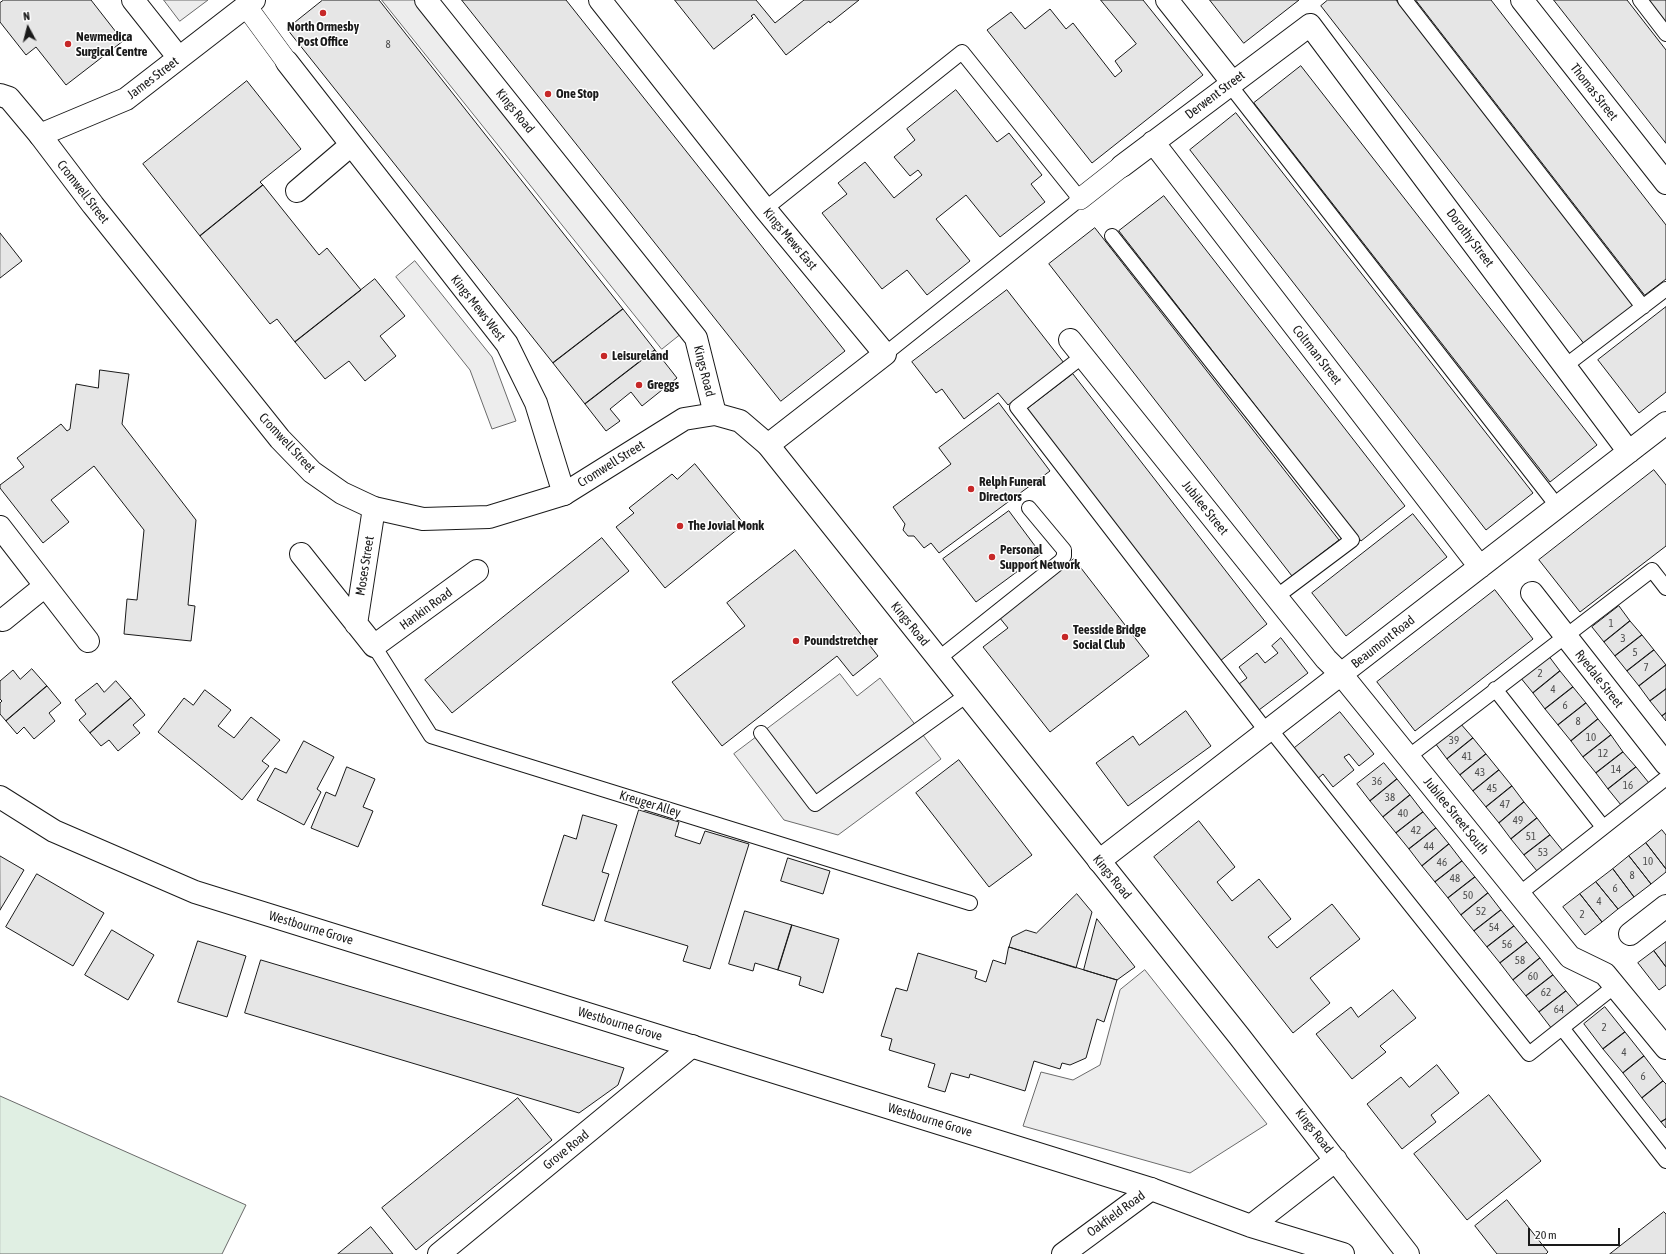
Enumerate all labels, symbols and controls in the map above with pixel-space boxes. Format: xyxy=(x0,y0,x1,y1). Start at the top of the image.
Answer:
north arrow xyxy=(8,8,48,48)
marker: North Ormesby Post Office xyxy=(318,8,328,18)
text: N xyxy=(23,10,30,22)
place label: North Ormesby Post Office xyxy=(287,19,359,50)
place label: Newmedica Surgical Centre xyxy=(76,29,147,60)
house number: 8 xyxy=(385,38,391,52)
marker: Newmedica Surgical Centre xyxy=(63,39,73,49)
street label: James Street xyxy=(124,54,182,102)
street label: Thomas Street xyxy=(1567,60,1621,124)
street label: Derwent Street xyxy=(1182,67,1248,123)
street label: Kings Road xyxy=(492,86,538,136)
place label: One Stop xyxy=(556,86,599,102)
marker: One Stop xyxy=(543,89,553,99)
street label: Cromwell Street xyxy=(53,157,113,227)
street label: Kings Mews East xyxy=(760,205,820,273)
street label: Dorothy Street xyxy=(1443,206,1497,270)
street label: Kings Mews West xyxy=(447,272,509,344)
street label: Coltman Street xyxy=(1289,322,1345,388)
street label: Kings Road xyxy=(690,344,718,398)
place label: Leisureland xyxy=(612,348,668,364)
marker: Leisureland xyxy=(599,351,609,361)
place label: Greggs xyxy=(647,377,679,393)
marker: Greggs xyxy=(634,380,644,390)
street label: Cromwell Street xyxy=(255,410,319,476)
street label: Cromwell Street xyxy=(575,437,647,491)
place label: Relph Funeral Directors xyxy=(979,474,1046,505)
street label: Jubilee Street xyxy=(1179,478,1231,538)
marker: Relph Funeral Directors xyxy=(966,484,976,494)
place label: The Jovial Monk xyxy=(688,518,764,534)
marker: The Jovial Monk xyxy=(675,521,685,531)
street label: Moses Street xyxy=(353,535,377,597)
place label: Personal Support Network xyxy=(1000,542,1080,573)
marker: Personal Support Network xyxy=(987,552,997,562)
street label: Hankin Road xyxy=(397,585,455,633)
street label: Kings Road xyxy=(887,599,933,649)
street label: Beaumont Road xyxy=(1348,612,1418,672)
house number: 1 xyxy=(1608,617,1614,631)
place label: Teesside Bridge Social Club xyxy=(1073,622,1146,653)
marker: Teesside Bridge Social Club xyxy=(1060,632,1070,642)
house number: 3 xyxy=(1620,632,1626,646)
place label: Poundstretcher xyxy=(804,633,878,649)
marker: Poundstretcher xyxy=(791,636,801,646)
house number: 5 xyxy=(1632,646,1638,660)
street label: Ryedale Street xyxy=(1572,647,1626,711)
house number: 7 xyxy=(1643,661,1649,675)
house number: 2 xyxy=(1537,667,1543,681)
house number: 4 xyxy=(1550,683,1556,697)
house number: 6 xyxy=(1562,699,1568,713)
house number: 8 xyxy=(1575,715,1581,729)
house number: 10 xyxy=(1586,731,1596,745)
house number: 39 xyxy=(1449,734,1459,748)
house number: 12 xyxy=(1598,747,1608,761)
house number: 41 xyxy=(1462,750,1472,764)
house number: 14 xyxy=(1611,763,1621,777)
house number: 43 xyxy=(1475,766,1485,780)
street label: Jubilee Street South xyxy=(1420,774,1492,858)
house number: 36 xyxy=(1372,775,1382,789)
house number: 16 xyxy=(1623,779,1633,793)
house number: 45 xyxy=(1487,782,1497,796)
street label: Kreuger Alley xyxy=(617,787,683,821)
house number: 38 xyxy=(1385,791,1395,805)
house number: 47 xyxy=(1500,798,1510,812)
house number: 40 xyxy=(1398,807,1408,821)
house number: 49 xyxy=(1513,814,1523,828)
house number: 42 xyxy=(1411,824,1421,838)
house number: 51 xyxy=(1526,830,1536,844)
house number: 44 xyxy=(1424,840,1434,854)
house number: 53 xyxy=(1538,846,1548,860)
street label: Kings Road xyxy=(1089,852,1135,902)
house number: 10 xyxy=(1643,855,1653,869)
house number: 46 xyxy=(1437,856,1447,870)
house number: 8 xyxy=(1629,869,1635,883)
house number: 48 xyxy=(1450,872,1460,886)
house number: 6 xyxy=(1612,882,1618,896)
house number: 50 xyxy=(1463,889,1473,903)
house number: 4 xyxy=(1596,895,1602,909)
house number: 52 xyxy=(1476,905,1486,919)
street label: Westbourne Grove xyxy=(267,908,355,948)
house number: 2 xyxy=(1579,908,1585,922)
house number: 54 xyxy=(1489,921,1499,935)
house number: 56 xyxy=(1502,938,1512,952)
house number: 58 xyxy=(1515,954,1525,968)
house number: 60 xyxy=(1528,970,1538,984)
house number: 62 xyxy=(1541,986,1551,1000)
house number: 64 xyxy=(1554,1003,1564,1017)
street label: Westbourne Grove xyxy=(576,1004,664,1044)
house number: 2 xyxy=(1601,1021,1607,1035)
house number: 4 xyxy=(1621,1046,1627,1060)
house number: 6 xyxy=(1640,1070,1646,1084)
street label: Westbourne Grove xyxy=(886,1100,974,1140)
street label: Kings Road xyxy=(1292,1106,1336,1156)
street label: Grove Road xyxy=(540,1127,592,1173)
street label: Oakfield Road xyxy=(1084,1188,1148,1240)
scale bar xyxy=(1530,1220,1622,1246)
text: 20 m xyxy=(1535,1228,1557,1242)

